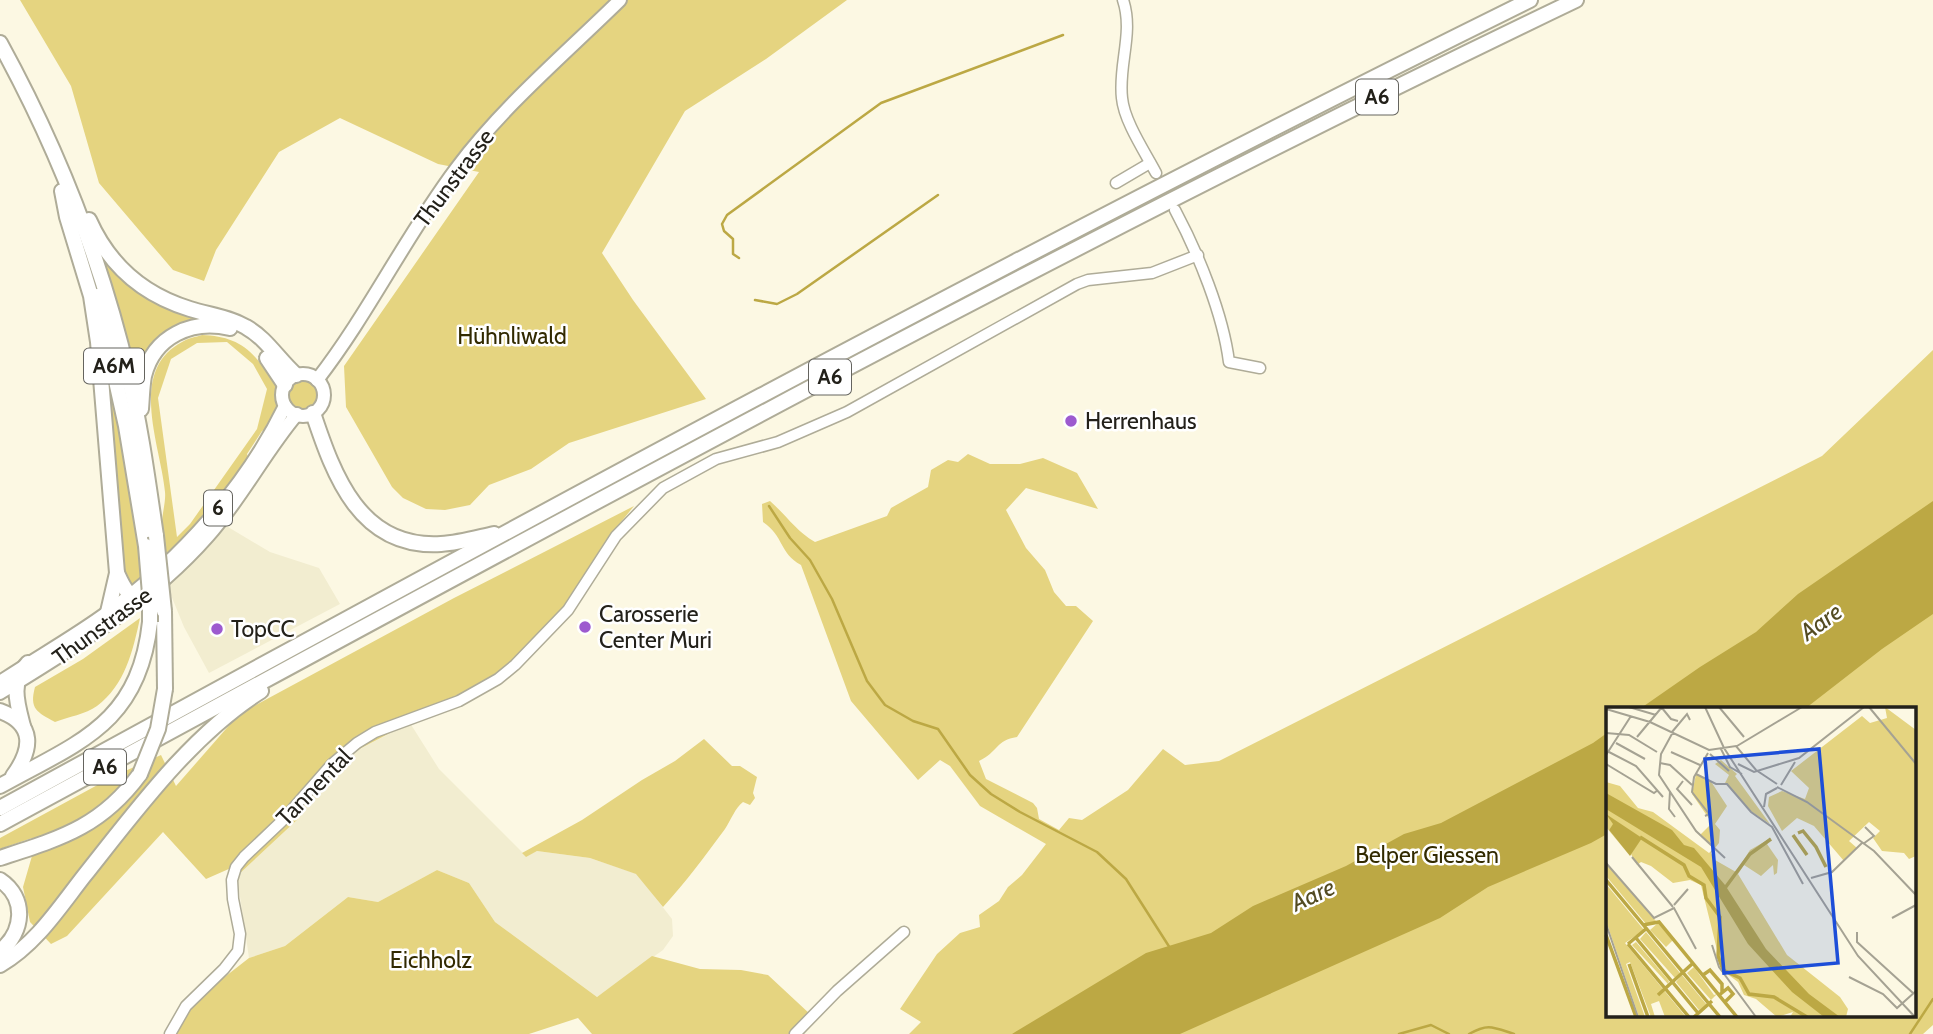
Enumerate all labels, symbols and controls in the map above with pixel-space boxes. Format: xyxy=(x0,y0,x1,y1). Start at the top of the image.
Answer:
road number: A6 xyxy=(1356,80,1398,114)
street label: Thunstrasse xyxy=(408,123,500,233)
park label: Hühnliwald xyxy=(457,322,567,350)
road number: A6M xyxy=(84,348,144,384)
road number: A6 xyxy=(809,360,851,394)
place label: Herrenhaus xyxy=(1085,407,1197,435)
marker: Herrenhaus xyxy=(1063,413,1079,429)
road number: 6 xyxy=(204,490,232,526)
street label: Thunstrasse xyxy=(47,581,157,671)
water label: Aare xyxy=(1793,597,1847,647)
place label: Carosserie Center Muri xyxy=(599,600,712,654)
place label: TopCC xyxy=(231,615,295,643)
marker: Carosserie Center Muri xyxy=(577,619,593,635)
marker: TopCC xyxy=(209,621,225,637)
inset map xyxy=(1606,707,1916,1016)
street label: Tannental xyxy=(270,742,358,831)
road number: A6 xyxy=(84,750,126,784)
park label: Belper Giessen xyxy=(1355,841,1499,869)
water label: Aare xyxy=(1285,872,1339,918)
park label: Eichholz xyxy=(390,946,472,974)

